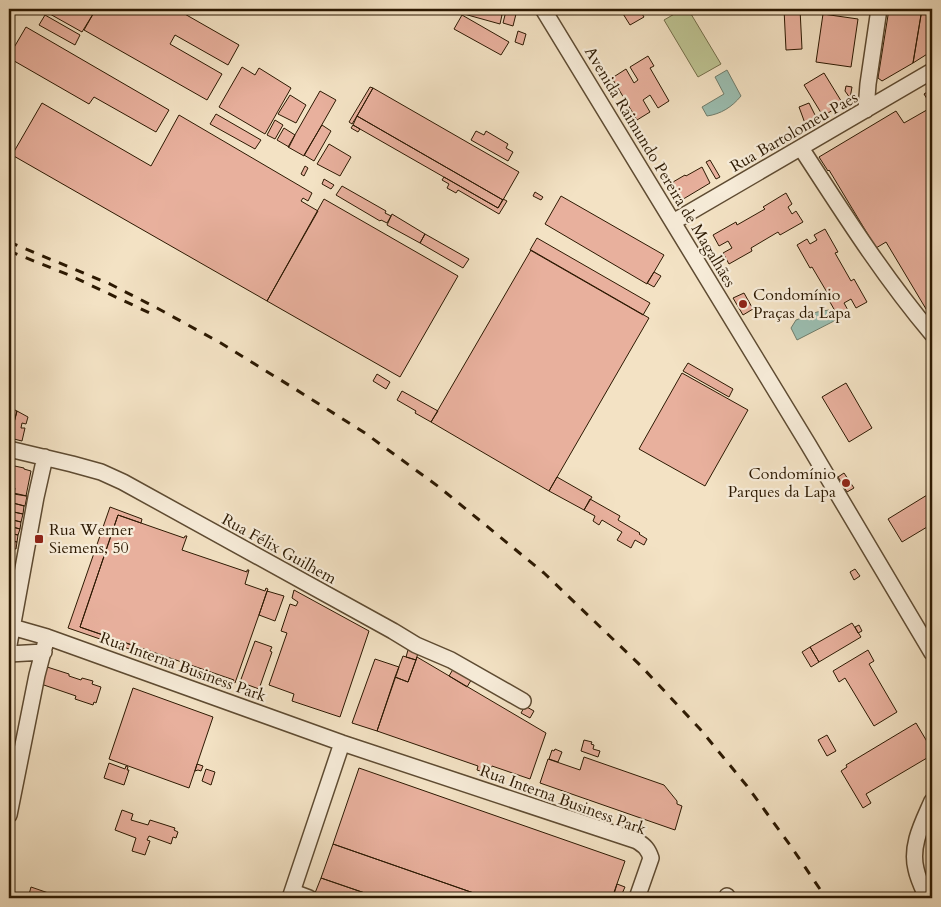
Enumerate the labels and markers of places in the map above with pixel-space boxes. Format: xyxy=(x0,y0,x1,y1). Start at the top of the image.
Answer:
place label: Condomínio Praças da Lapa xyxy=(753,284,851,324)
marker: Condomínio Praças da Lapa xyxy=(737,298,749,310)
place label: Condomínio Parques da Lapa xyxy=(728,463,836,503)
marker: Condomínio Parques da Lapa xyxy=(840,477,852,489)
place label: Rua Werner Siemens, 50 xyxy=(49,519,133,559)
marker: Rua Werner Siemens, 50 xyxy=(33,533,45,545)

